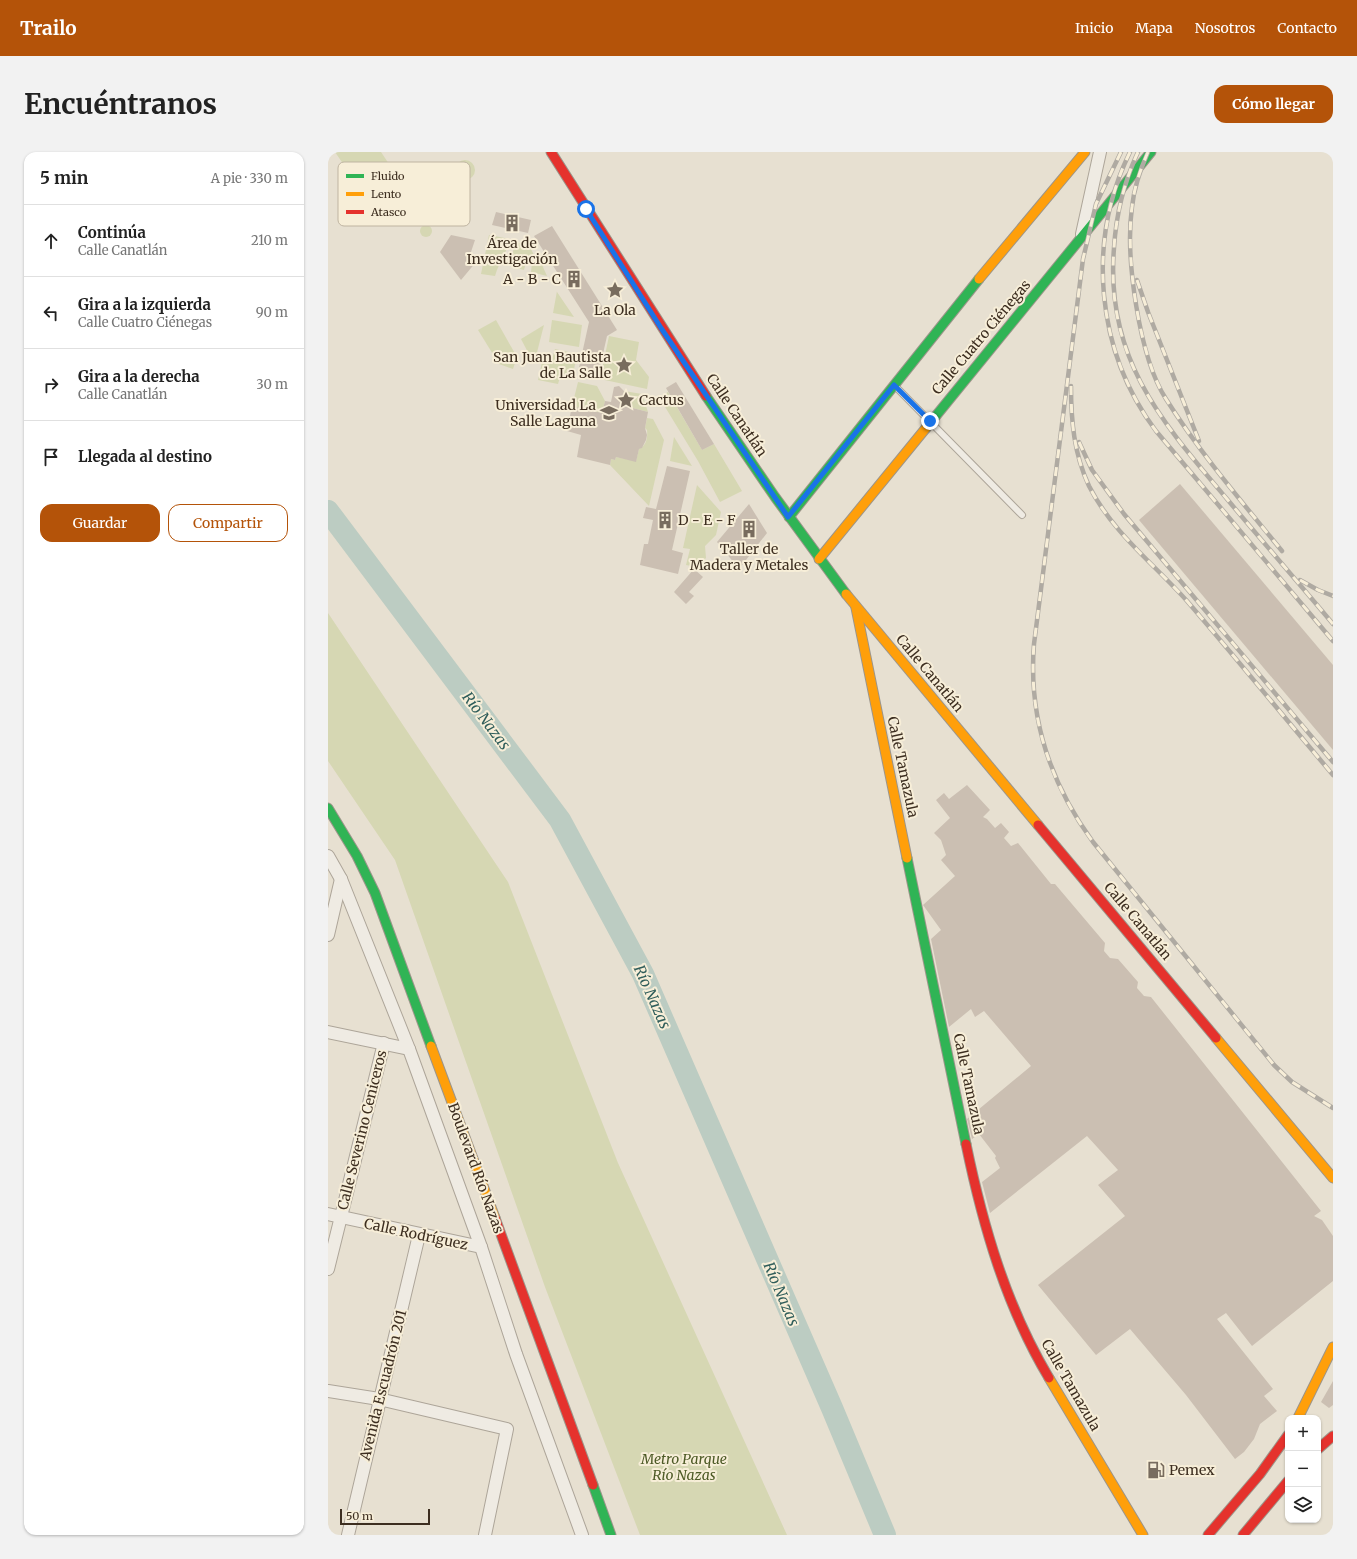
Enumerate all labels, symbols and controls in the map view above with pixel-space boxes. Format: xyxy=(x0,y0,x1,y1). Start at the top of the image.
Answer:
text: Trailo xyxy=(20,16,77,40)
text: Inicio xyxy=(1075,19,1113,37)
text: Mapa xyxy=(1135,19,1173,37)
text: Nosotros xyxy=(1195,19,1255,37)
text: Contacto xyxy=(1277,19,1337,37)
button: Cómo llegar xyxy=(1214,85,1333,123)
text: Encuéntranos xyxy=(24,86,217,122)
legend xyxy=(338,162,470,226)
text: 5 min xyxy=(40,167,88,189)
text: Fluido xyxy=(371,169,405,183)
text: A pie · 330 m xyxy=(211,170,288,187)
text: Lento xyxy=(371,187,402,201)
route start xyxy=(577,200,595,218)
text: Atasco xyxy=(370,205,407,219)
building icon: Área de Investigación xyxy=(502,213,522,233)
text: Continúa xyxy=(78,223,146,242)
icon: ahead xyxy=(40,230,62,252)
text: 210 m xyxy=(251,232,288,249)
place label: Área de Investigación xyxy=(467,234,557,268)
text: Calle Canatlán xyxy=(78,242,167,259)
building icon: A - B - C xyxy=(564,269,584,289)
place label: A - B - C xyxy=(502,270,561,288)
street label: Calle Cuatro Ciénegas xyxy=(928,276,1034,398)
place icon: La Ola xyxy=(605,280,625,300)
text: Gira a la izquierda xyxy=(78,295,211,314)
place label: La Ola xyxy=(594,301,636,319)
icon: left xyxy=(40,302,62,324)
text: 90 m xyxy=(256,304,288,321)
text: Calle Cuatro Ciénegas xyxy=(78,314,212,331)
place label: San Juan Bautista de La Salle xyxy=(493,348,611,382)
place icon: San Juan Bautista de La Salle xyxy=(614,355,634,375)
text: Gira a la derecha xyxy=(78,367,200,386)
street label: Calle Canatlán xyxy=(703,370,771,460)
icon: right xyxy=(40,374,62,396)
text: 30 m xyxy=(256,376,288,393)
text: Calle Canatlán xyxy=(78,386,167,403)
place icon: Cactus xyxy=(616,390,636,410)
place label: Cactus xyxy=(639,391,684,409)
place label: Universidad La Salle Laguna xyxy=(495,396,596,430)
school or university icon: Universidad La Salle Laguna xyxy=(599,403,619,423)
route end xyxy=(921,412,939,430)
icon: arrive xyxy=(40,446,62,468)
text: Llegada al destino xyxy=(78,447,212,466)
button: Guardar xyxy=(40,504,160,542)
button: Compartir xyxy=(168,504,288,542)
building icon: D - E - F xyxy=(655,510,675,530)
place label: D - E - F xyxy=(678,511,736,529)
building icon: Taller de Madera y Metales xyxy=(739,519,759,539)
place label: Taller de Madera y Metales xyxy=(690,540,808,574)
street label: Calle Canatlán xyxy=(892,630,968,716)
water label: Río Nazas xyxy=(458,688,514,754)
street label: Calle Tamazula xyxy=(884,715,923,820)
street label: Calle Canatlán xyxy=(1100,878,1176,964)
water label: Río Nazas xyxy=(630,962,675,1032)
street label: Calle Tamazula xyxy=(950,1032,989,1137)
street label: Calle Severino Ceniceros xyxy=(333,1048,391,1212)
street label: Boulevard Río Nazas xyxy=(444,1100,508,1236)
street label: Calle Rodríguez xyxy=(362,1214,470,1254)
water label: Río Nazas xyxy=(759,1259,803,1329)
street label: Avenida Escuadrón 201 xyxy=(355,1308,410,1463)
street label: Calle Tamazula xyxy=(1037,1336,1105,1434)
map controls xyxy=(1285,1415,1321,1523)
button: + xyxy=(1285,1415,1321,1451)
park label: Metro Parque Río Nazas xyxy=(640,1450,727,1484)
button: − xyxy=(1285,1451,1321,1487)
fuel station icon: Pemex xyxy=(1146,1460,1166,1480)
place label: Pemex xyxy=(1169,1461,1215,1479)
button: layers xyxy=(1285,1487,1321,1523)
scale bar xyxy=(340,1507,430,1526)
text: 50 m xyxy=(346,1509,373,1523)

